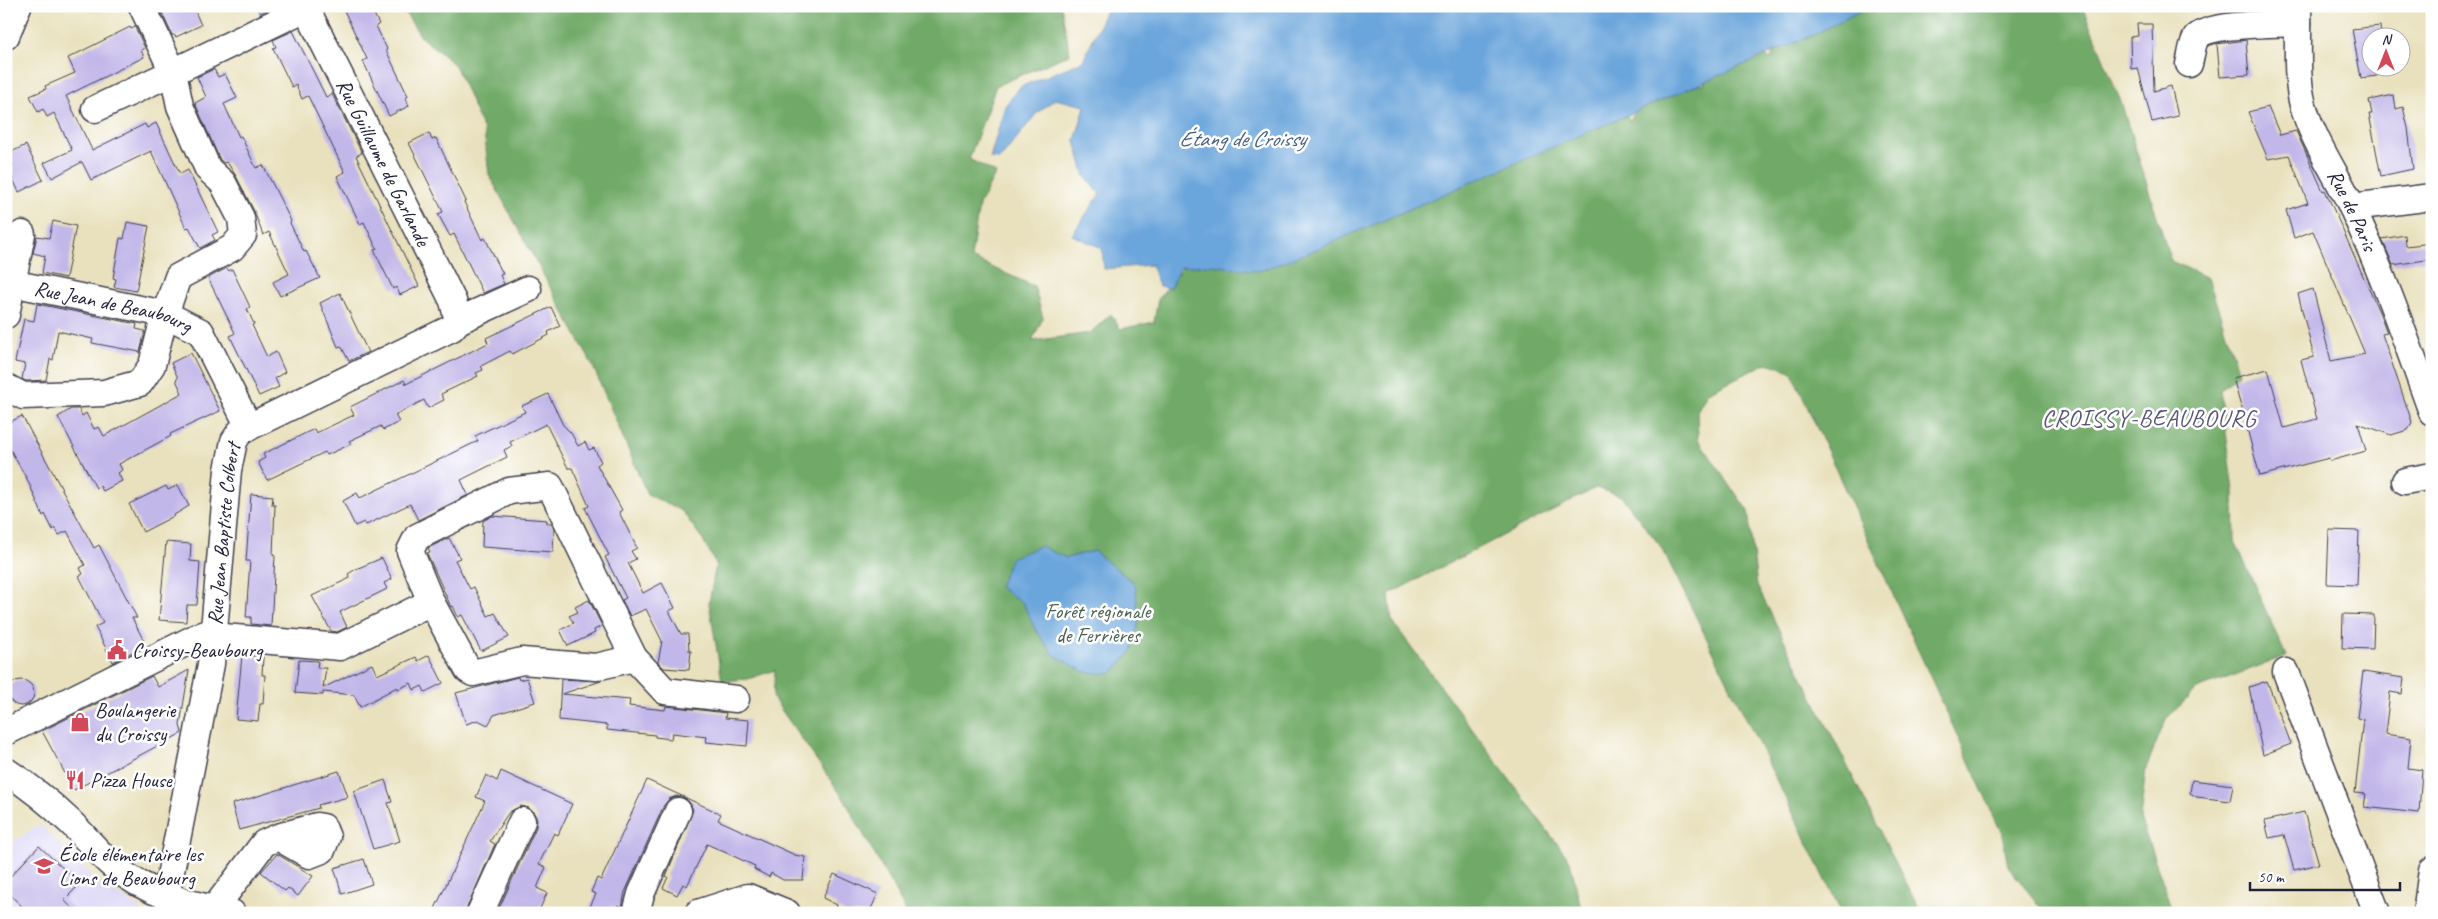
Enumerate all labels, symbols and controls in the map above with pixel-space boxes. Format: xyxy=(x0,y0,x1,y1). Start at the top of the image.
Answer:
north arrow xyxy=(2360,28,2410,78)
text: N xyxy=(2382,31,2393,48)
street label: Rue Guillaume de Garlande xyxy=(331,75,437,251)
water label: Étang de Croissy xyxy=(1179,125,1308,153)
street label: Rue de Paris xyxy=(2322,165,2384,257)
street label: Rue Jean de Beaubourg xyxy=(32,275,198,339)
district label: CROISSY-BEAUBOURG xyxy=(2042,403,2258,433)
street label: Rue Jean Baptiste Colbert xyxy=(201,438,247,626)
park label: Forêt régionale de Ferrières xyxy=(1046,598,1153,648)
place label: Croissy-Beaubourg xyxy=(132,637,264,663)
public building icon: Croissy-Beaubourg xyxy=(106,639,128,661)
place label: Boulangerie du Croissy xyxy=(95,697,176,747)
shop icon: Boulangerie du Croissy xyxy=(69,711,91,733)
place label: Pizza House xyxy=(90,767,173,793)
restaurant icon: Pizza House xyxy=(64,769,86,791)
place label: École élémentaire les Lions de Beaubourg xyxy=(59,841,204,891)
school or university icon: École élémentaire les Lions de Beaubourg xyxy=(33,855,55,877)
scale bar xyxy=(2250,859,2400,891)
text: 50 m xyxy=(2258,868,2285,887)

